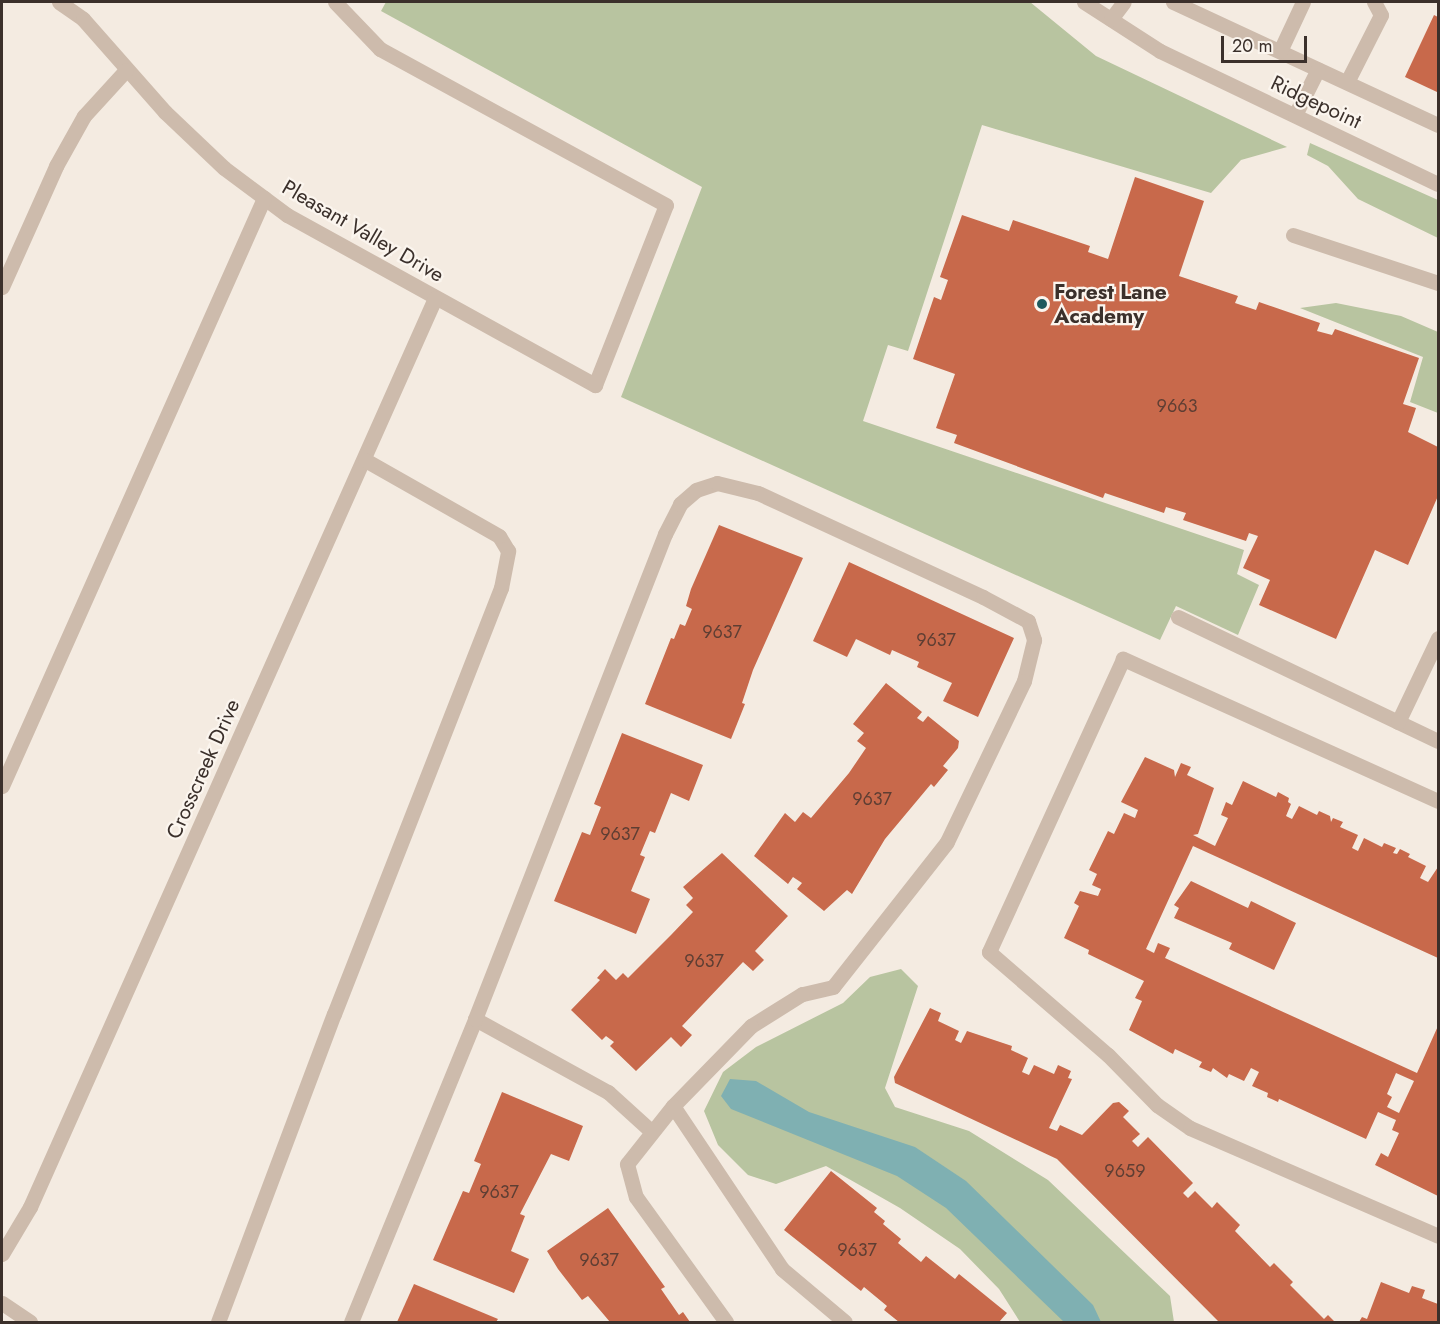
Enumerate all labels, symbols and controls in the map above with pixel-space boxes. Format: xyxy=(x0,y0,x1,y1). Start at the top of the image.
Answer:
scale bar xyxy=(1224,24,1310,62)
text: 20 m xyxy=(1232,33,1272,59)
street label: Ridgepoint xyxy=(1267,70,1365,134)
street label: Pleasant Valley Drive xyxy=(278,174,448,288)
place label: Forest Lane Academy xyxy=(1054,279,1167,329)
marker: Forest Lane Academy xyxy=(1035,297,1049,311)
house number: 9663 xyxy=(1157,395,1197,417)
house number: 9637 xyxy=(702,621,742,643)
house number: 9637 xyxy=(916,629,956,651)
street label: Crosscreek Drive xyxy=(161,695,245,843)
house number: 9637 xyxy=(852,788,892,810)
house number: 9637 xyxy=(600,823,640,845)
house number: 9637 xyxy=(684,950,724,972)
house number: 9659 xyxy=(1104,1160,1146,1182)
house number: 9637 xyxy=(479,1181,519,1203)
house number: 9637 xyxy=(837,1239,877,1261)
house number: 9637 xyxy=(579,1249,619,1271)

